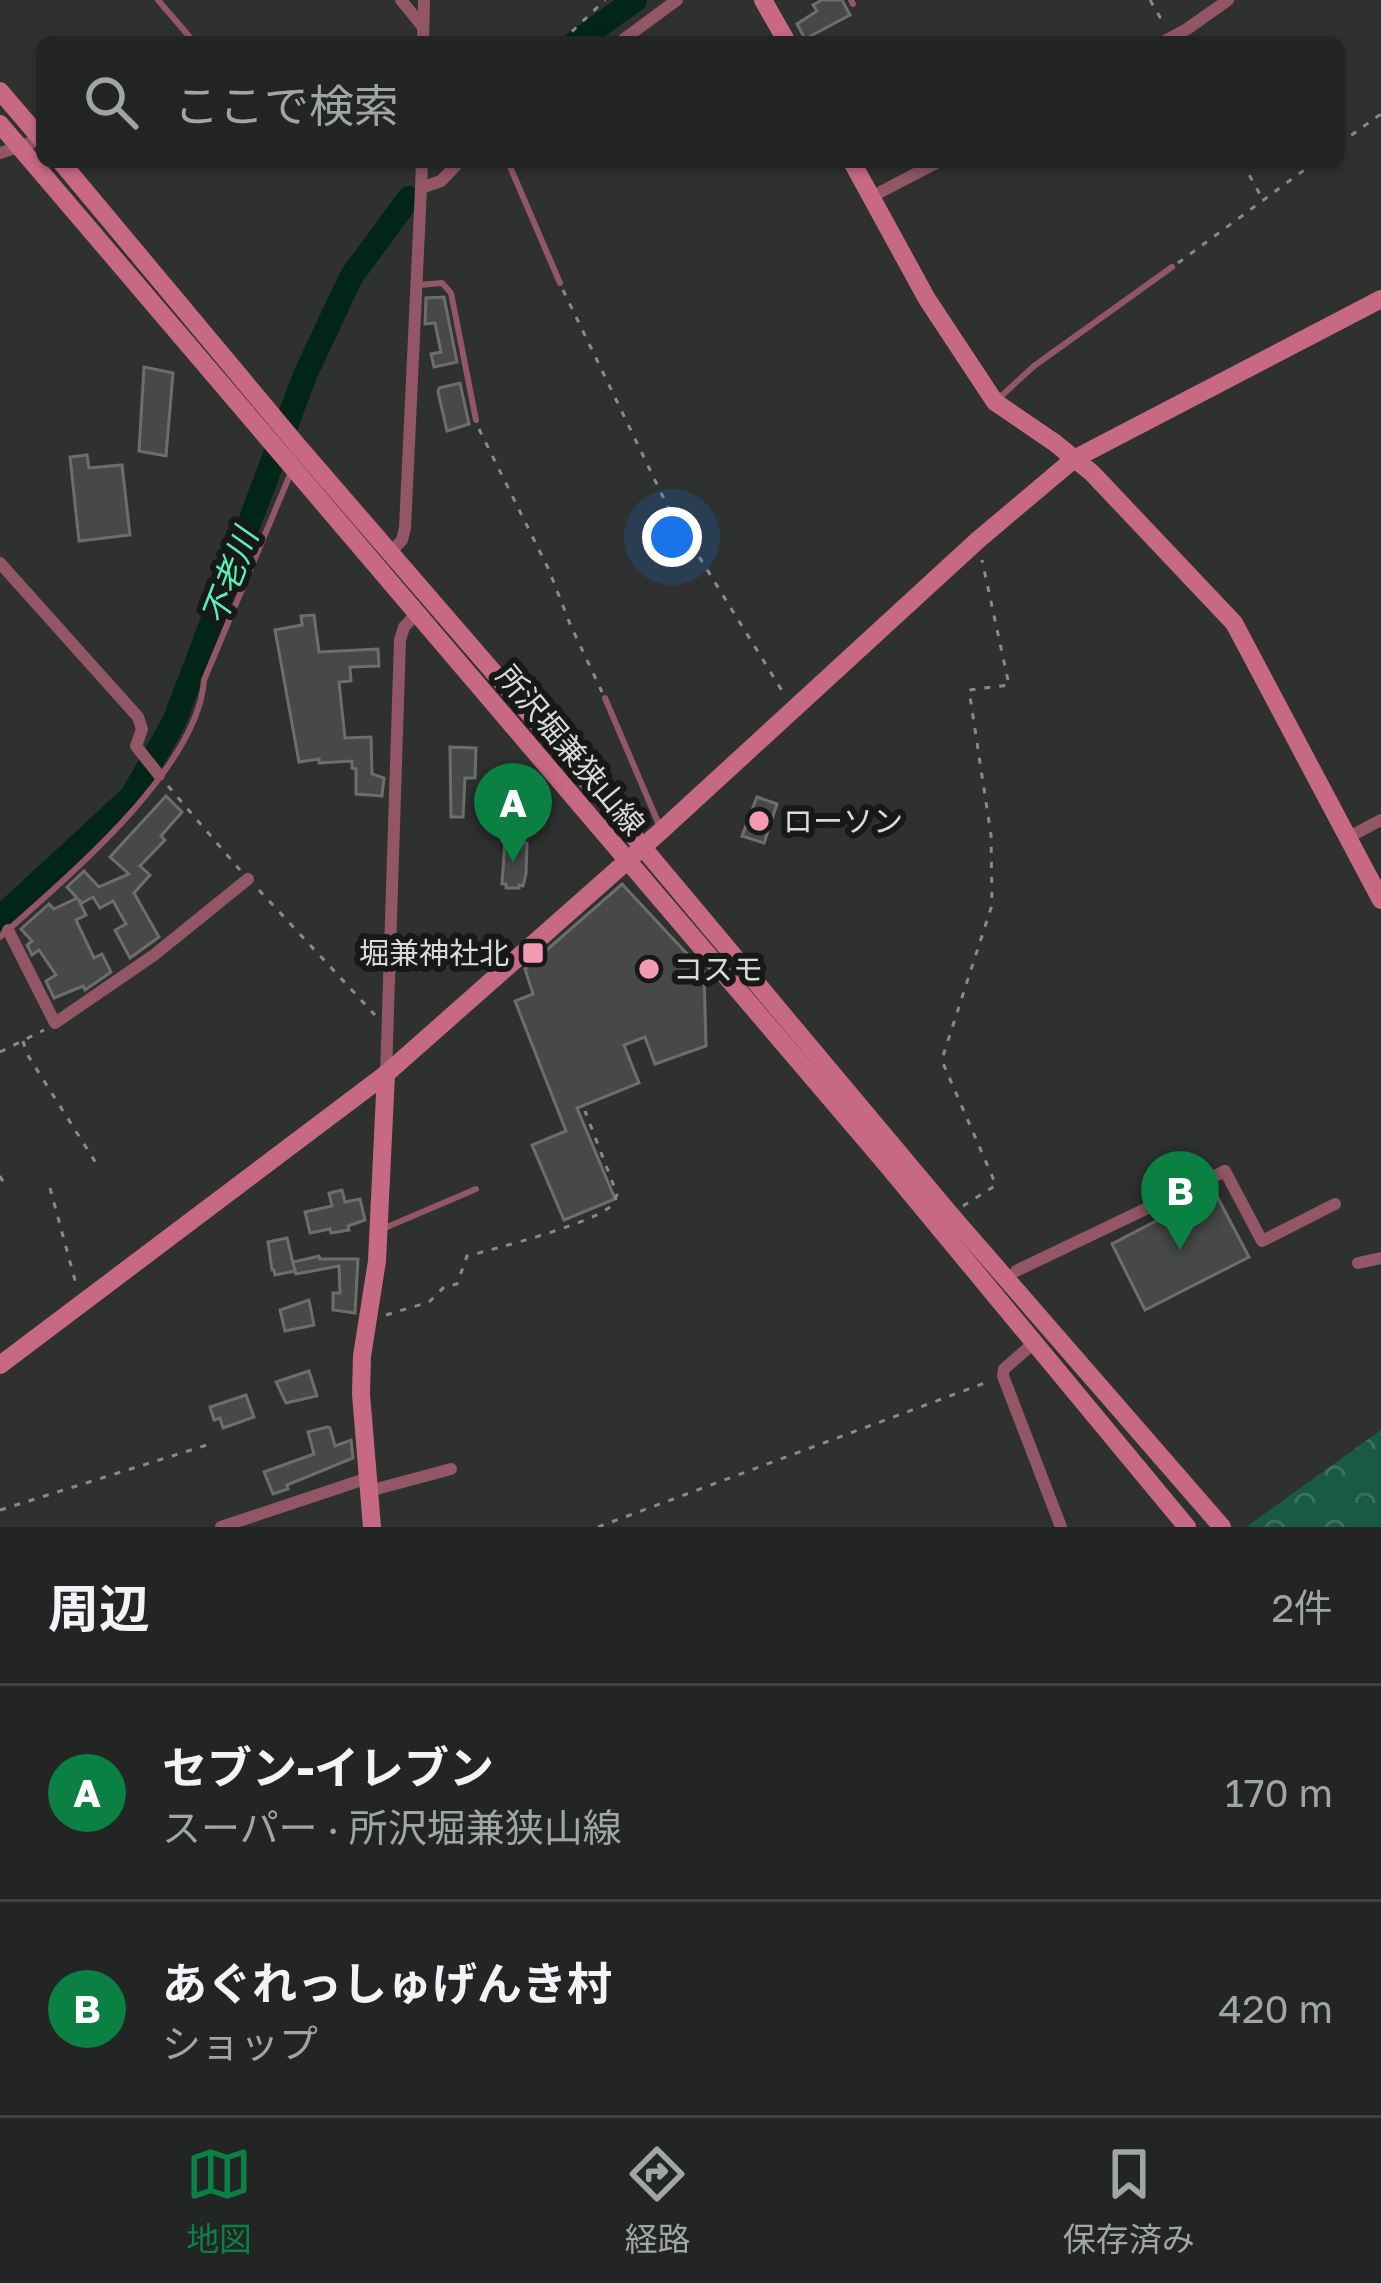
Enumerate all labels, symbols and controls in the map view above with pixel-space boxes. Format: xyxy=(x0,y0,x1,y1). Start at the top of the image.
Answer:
search box xyxy=(36,36,1345,168)
icon: search xyxy=(78,69,144,135)
text: ここで検索 xyxy=(174,78,399,132)
your location xyxy=(642,507,702,567)
water label: 不老川 xyxy=(193,520,266,629)
street label: 所沢堀兼狭山線 xyxy=(490,658,652,842)
pin: A xyxy=(474,763,552,862)
place label: ローソン xyxy=(783,803,903,839)
marker: ローソン xyxy=(746,808,772,834)
place label: 堀兼神社北 xyxy=(359,935,509,971)
marker: 堀兼神社北 xyxy=(520,940,546,966)
place label: コスモ xyxy=(673,951,763,987)
marker: コスモ xyxy=(636,956,662,982)
pin: B xyxy=(1141,1151,1219,1250)
text: 周辺 xyxy=(48,1577,150,1638)
text: 2件 xyxy=(1271,1584,1333,1631)
text: セブン-イレブン xyxy=(162,1740,494,1794)
text: A xyxy=(73,1769,101,1816)
text: 170 m xyxy=(1225,1769,1333,1816)
text: スーパー · 所沢堀兼狭山線 xyxy=(162,1804,622,1851)
text: あぐれっしゅげんき村 xyxy=(162,1956,612,2010)
text: B xyxy=(73,1985,101,2032)
text: 420 m xyxy=(1218,1985,1333,2032)
text: ショップ xyxy=(162,2020,318,2067)
tab: 地図 xyxy=(186,2141,252,2261)
tab: 経路 xyxy=(624,2141,690,2261)
tab: 保存済み xyxy=(1063,2141,1195,2261)

